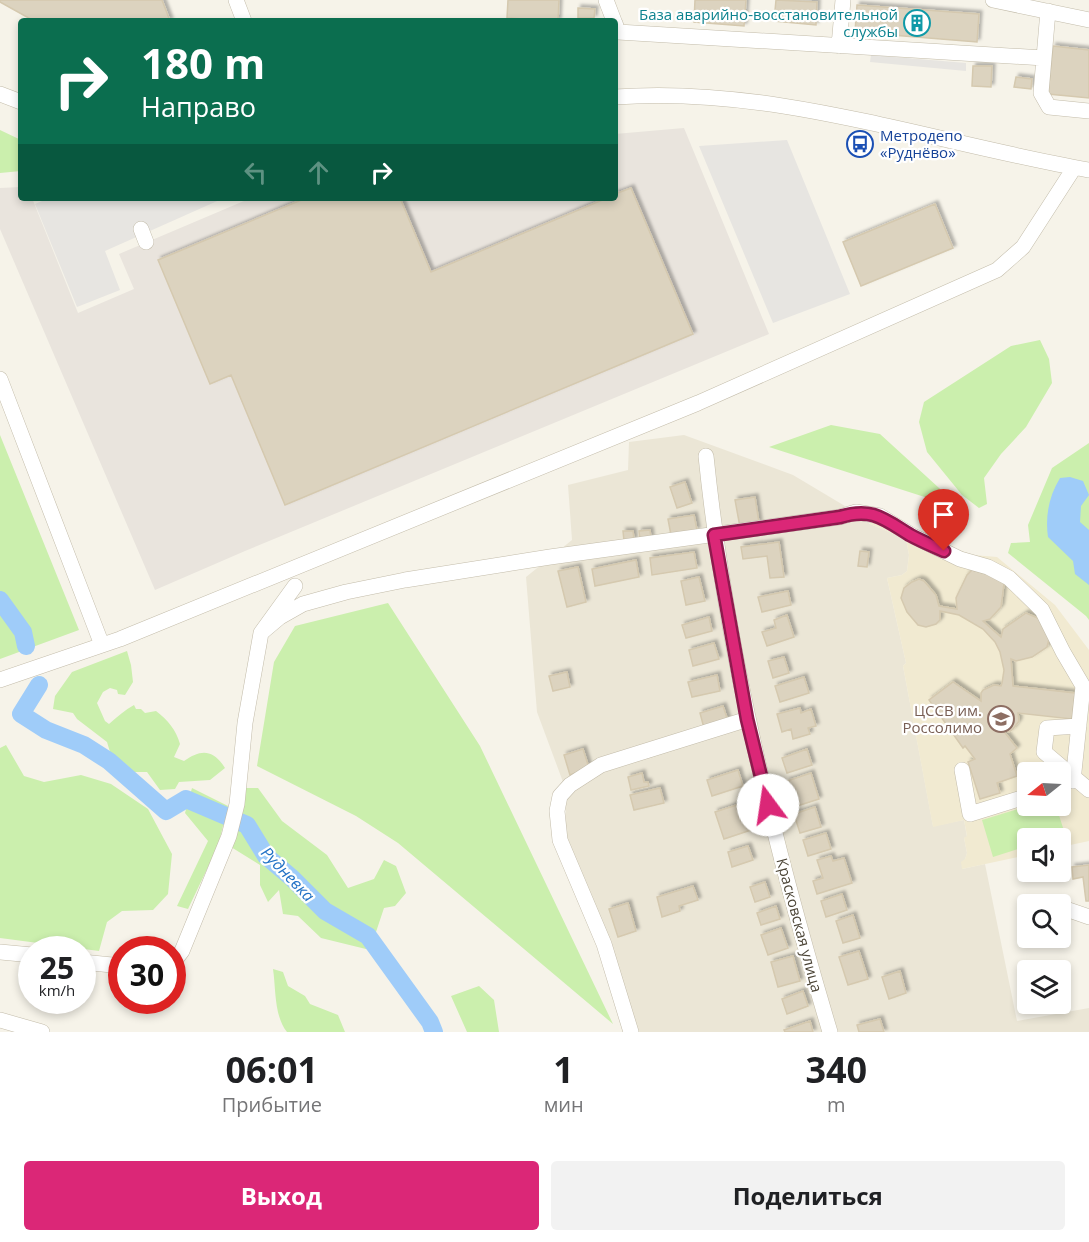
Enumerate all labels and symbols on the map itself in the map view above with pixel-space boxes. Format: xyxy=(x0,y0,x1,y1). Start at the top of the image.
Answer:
place label: База аварийно-восстановительной службы xyxy=(639,4,898,41)
building icon: База аварийно-восстановительной службы xyxy=(902,8,932,38)
place label: Метродепо «Руднёво» xyxy=(880,125,963,162)
bus stop icon: Метродепо «Руднёво» xyxy=(845,129,875,159)
pin xyxy=(918,489,969,551)
place label: ЦССВ им. Россолимо xyxy=(902,700,982,737)
school or university icon: ЦССВ им. Россолимо xyxy=(986,704,1016,734)
north arrow xyxy=(1017,762,1071,816)
position arrow xyxy=(736,773,800,837)
water label: Рудневка xyxy=(256,842,320,906)
street label: Красковская улица xyxy=(772,856,828,994)
speed limit sign: 30 xyxy=(108,936,186,1014)

